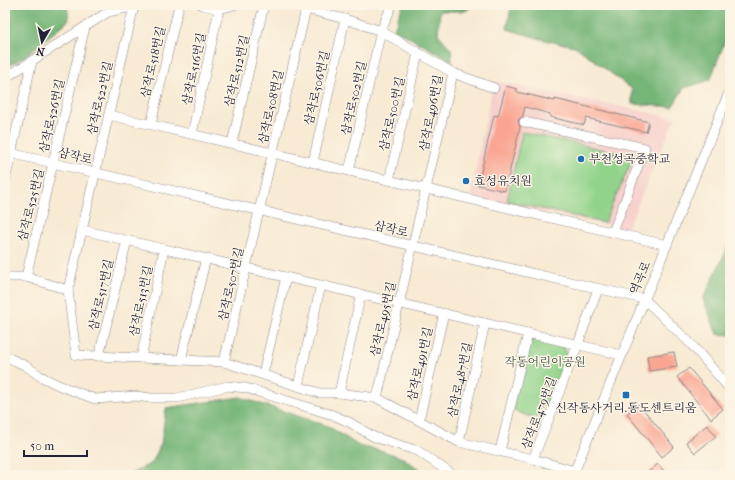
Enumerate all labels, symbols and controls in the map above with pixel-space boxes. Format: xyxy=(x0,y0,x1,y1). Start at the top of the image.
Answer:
north arrow xyxy=(22,22,62,62)
street label: 삼작로518번길 xyxy=(138,25,168,99)
street label: 삼작로516번길 xyxy=(179,31,209,107)
street label: 삼작로512번길 xyxy=(222,34,252,108)
text: N xyxy=(35,44,46,58)
street label: 삼작로506번길 xyxy=(302,49,332,127)
street label: 삼작로502번길 xyxy=(339,59,369,137)
street label: 삼작로522번길 xyxy=(85,60,115,136)
street label: 삼작로508번길 xyxy=(256,69,286,145)
street label: 삼작로496번길 xyxy=(417,73,445,153)
street label: 삼작로500번길 xyxy=(377,75,407,153)
street label: 삼작로526번길 xyxy=(37,77,67,155)
street label: 삼작로 xyxy=(56,145,94,167)
place label: 부천성곡중학교 xyxy=(589,152,671,166)
marker: 부천성곡중학교 xyxy=(576,154,586,164)
street label: 삼작로525번길 xyxy=(15,167,47,243)
place label: 효성유치원 xyxy=(474,174,532,188)
marker: 효성유치원 xyxy=(461,176,471,186)
street label: 삼작로 xyxy=(372,218,410,240)
street label: 삼작로507번길 xyxy=(216,246,246,322)
street label: 삼작로517번길 xyxy=(86,258,116,332)
street label: 역곡로 xyxy=(627,259,653,297)
street label: 삼작로513번길 xyxy=(127,264,155,338)
street label: 삼작로495번길 xyxy=(368,280,398,358)
street label: 삼작로491번길 xyxy=(405,326,435,402)
street label: 삼작로487번길 xyxy=(445,341,475,419)
park label: 작동어린이공원 xyxy=(504,355,586,369)
street label: 삼작로479번길 xyxy=(519,375,559,451)
marker: 신작동사거리.동도센트리움 xyxy=(621,390,631,400)
place label: 신작동사거리.동도센트리움 xyxy=(555,401,697,415)
scale bar xyxy=(24,432,87,458)
text: 50 m xyxy=(30,439,54,453)

